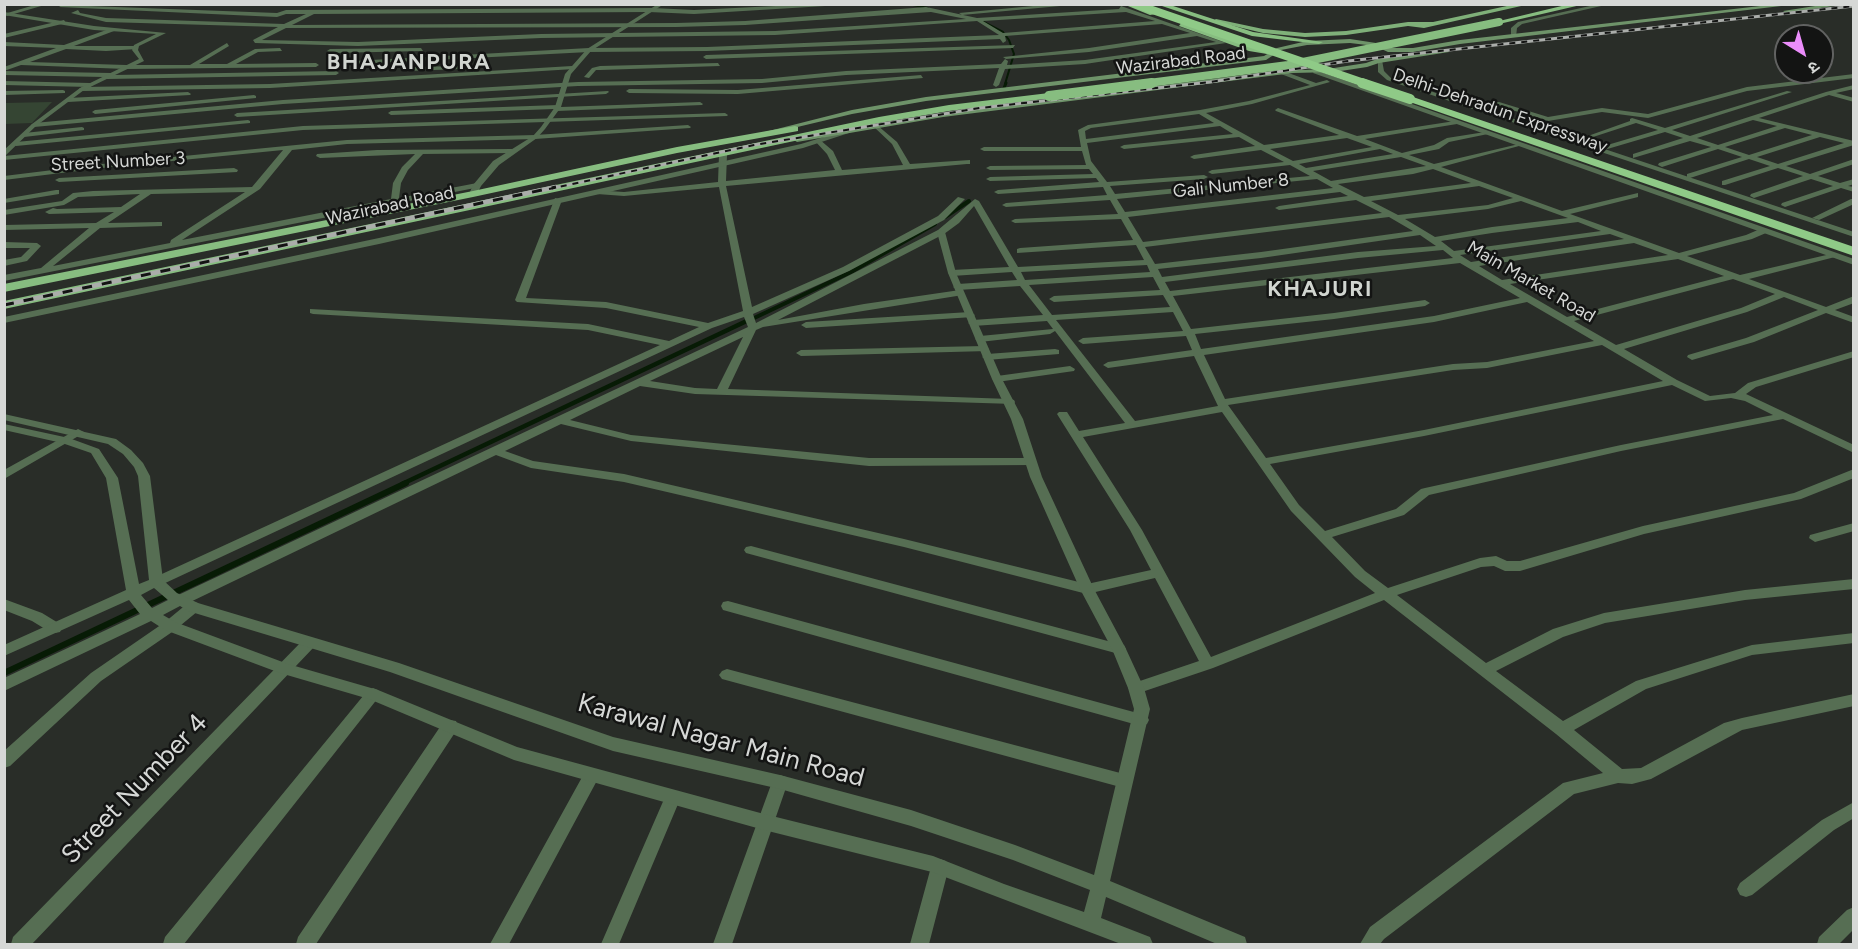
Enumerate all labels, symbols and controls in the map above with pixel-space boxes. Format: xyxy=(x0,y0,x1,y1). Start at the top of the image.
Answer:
north arrow xyxy=(1774,24,1834,84)
street label: Wazirabad Road xyxy=(1115,42,1247,80)
district label: BHAJANPURA xyxy=(327,50,491,76)
text: उ xyxy=(1804,57,1823,78)
street label: Delhi-Dehradun Expressway xyxy=(1390,64,1610,158)
street label: Street Number 3 xyxy=(50,148,186,176)
street label: Gali Number 8 xyxy=(1172,169,1290,203)
street label: Wazirabad Road xyxy=(324,182,456,230)
street label: Main Market Road xyxy=(1463,236,1599,328)
district label: KHAJURI xyxy=(1267,277,1373,303)
street label: Karawal Nagar Main Road xyxy=(574,688,868,794)
street label: Street Number 4 xyxy=(55,707,215,871)

